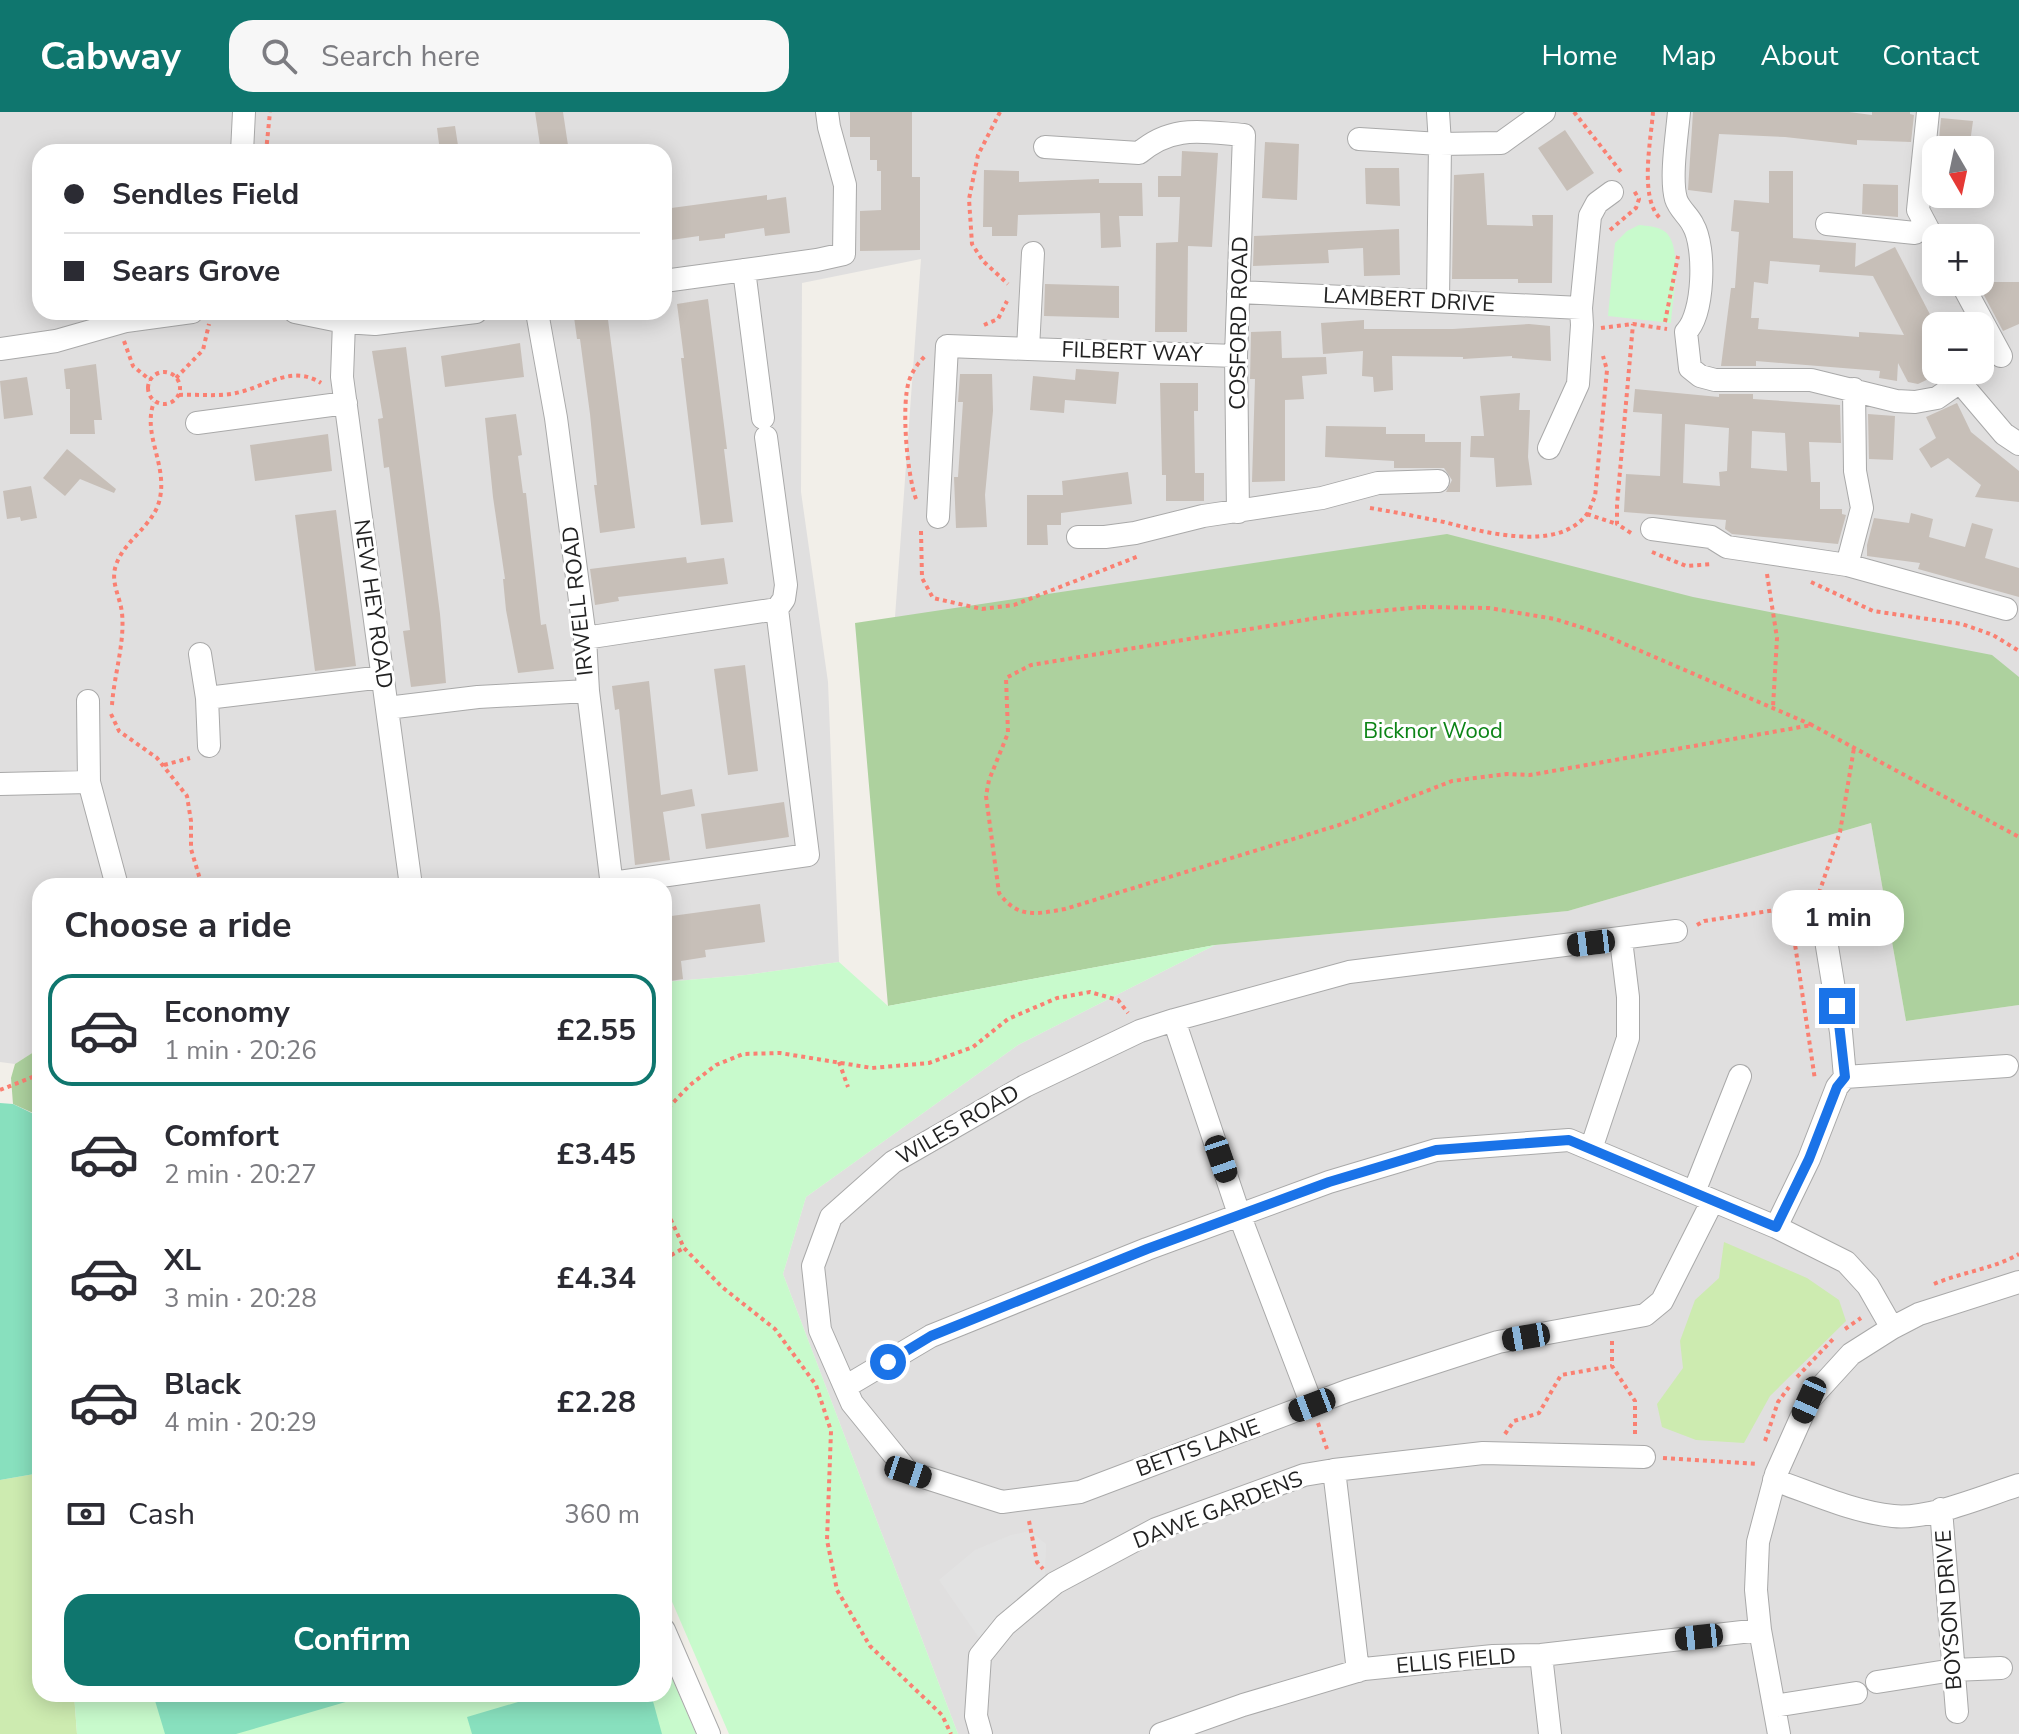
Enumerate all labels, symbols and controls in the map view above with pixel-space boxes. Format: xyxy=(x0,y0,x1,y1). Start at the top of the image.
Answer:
search box xyxy=(229,20,789,92)
text: Cabway xyxy=(40,31,181,82)
icon: search xyxy=(257,34,301,78)
text: Search here xyxy=(321,36,480,77)
text: Home xyxy=(1542,37,1617,75)
text: Map xyxy=(1661,37,1716,75)
text: About xyxy=(1760,37,1838,75)
text: Contact xyxy=(1882,37,1979,75)
north arrow xyxy=(1922,136,1994,208)
map controls xyxy=(1922,136,1994,384)
text: Sendles Field xyxy=(112,174,299,215)
button: + xyxy=(1922,224,1994,296)
street label: COSFORD ROAD xyxy=(1222,236,1256,410)
text: Sears Grove xyxy=(112,251,280,292)
street label: LAMBERT DRIVE xyxy=(1322,281,1496,319)
button: − xyxy=(1922,312,1994,384)
street label: FILBERT WAY xyxy=(1061,335,1204,369)
street label: NEW HEY ROAD xyxy=(346,517,400,691)
street label: IRWELL ROAD xyxy=(555,525,601,677)
park label: Bicknor Wood xyxy=(1363,716,1503,746)
callout: 1 min xyxy=(1771,890,1903,946)
text: 1 min xyxy=(1804,900,1872,935)
text: Choose a ride xyxy=(64,901,292,950)
car xyxy=(1566,928,1616,958)
route end xyxy=(1819,988,1855,1024)
text: Economy xyxy=(164,992,290,1033)
icon: car xyxy=(68,994,140,1066)
text: £2.55 xyxy=(557,1010,636,1051)
text: 1 min · 20:26 xyxy=(164,1033,317,1068)
street label: WILES ROAD xyxy=(891,1078,1025,1172)
text: Comfort xyxy=(164,1116,279,1157)
icon: car xyxy=(68,1118,140,1190)
car xyxy=(1202,1132,1240,1186)
text: £3.45 xyxy=(557,1134,636,1175)
text: 2 min · 20:27 xyxy=(164,1157,317,1192)
text: XL xyxy=(164,1240,201,1281)
icon: car xyxy=(68,1242,140,1314)
text: £4.34 xyxy=(557,1258,636,1299)
text: 3 min · 20:28 xyxy=(164,1281,317,1316)
car xyxy=(1500,1321,1552,1353)
route start xyxy=(870,1344,906,1380)
text: Black xyxy=(164,1364,241,1405)
icon: car xyxy=(68,1366,140,1438)
car xyxy=(1788,1373,1830,1427)
text: £2.28 xyxy=(557,1382,636,1423)
car xyxy=(1285,1385,1339,1425)
text: 4 min · 20:29 xyxy=(164,1405,317,1440)
street label: BETTS LANE xyxy=(1132,1412,1264,1484)
car xyxy=(881,1453,935,1491)
street label: DAWE GARDENS xyxy=(1129,1464,1307,1556)
icon: cash xyxy=(64,1492,108,1536)
text: Cash xyxy=(128,1494,195,1535)
text: 360 m xyxy=(564,1497,640,1532)
street label: BOYSON DRIVE xyxy=(1928,1529,1970,1691)
button: Confirm xyxy=(64,1594,640,1686)
car xyxy=(1674,1623,1724,1651)
street label: ELLIS FIELD xyxy=(1395,1641,1517,1681)

